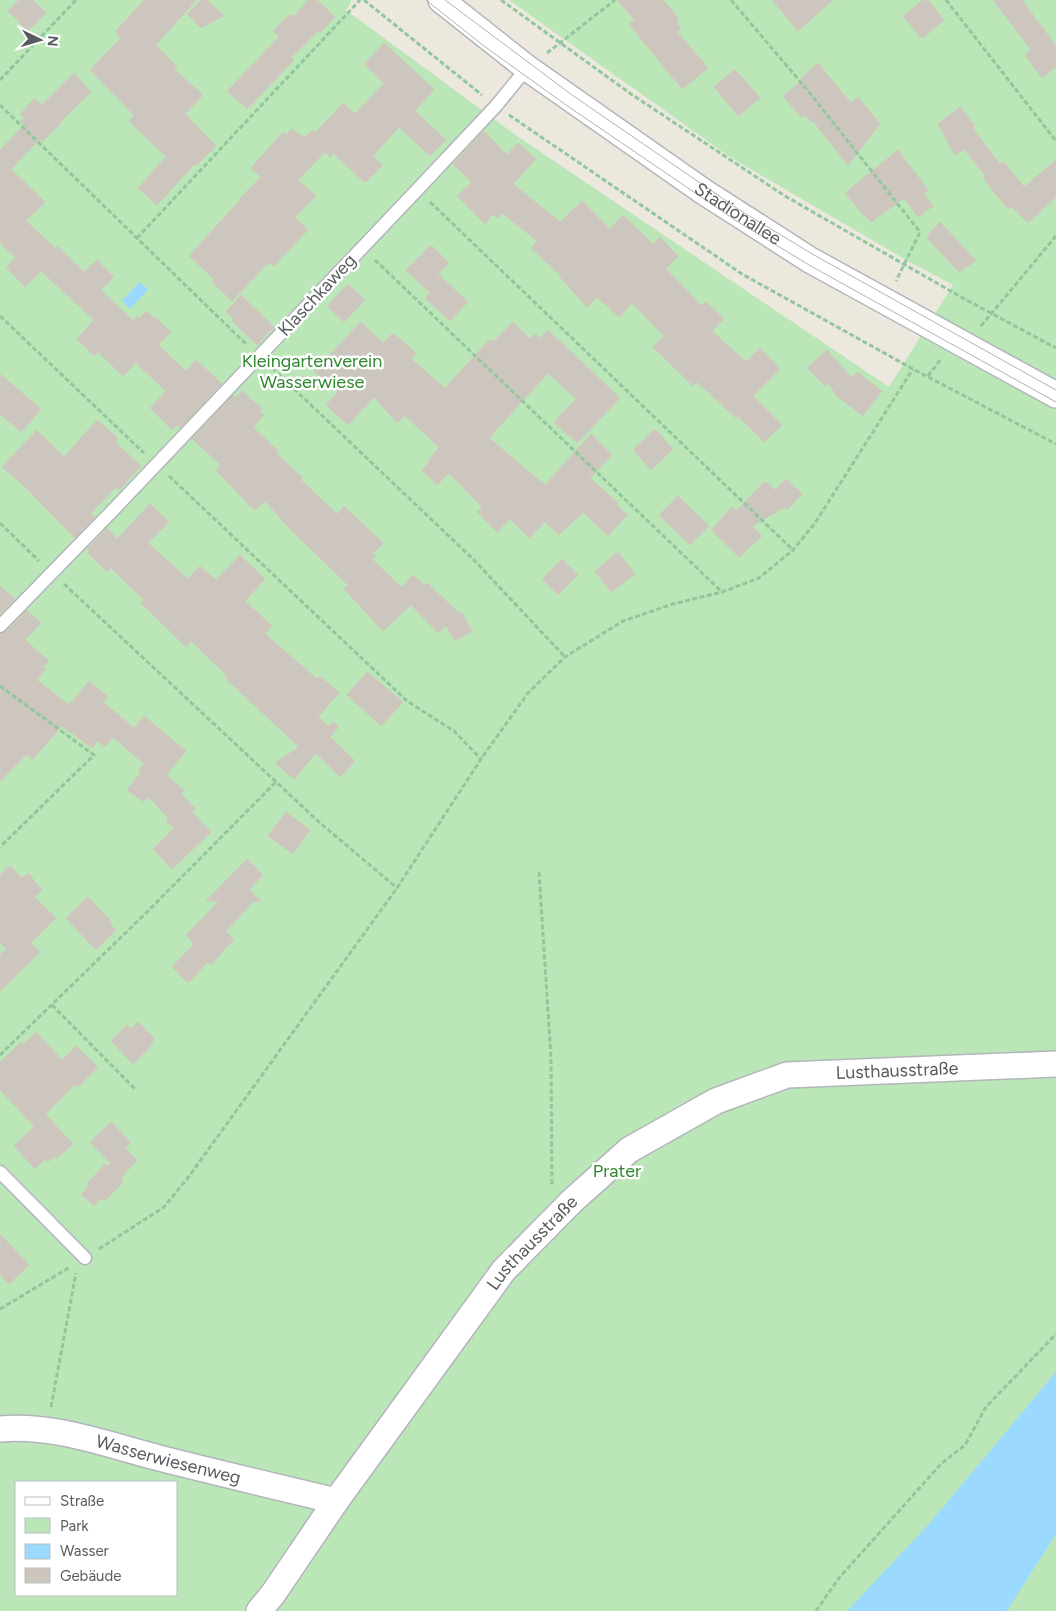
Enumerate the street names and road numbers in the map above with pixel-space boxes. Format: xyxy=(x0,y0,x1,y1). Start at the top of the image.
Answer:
street label: Stadionallee xyxy=(690,178,786,250)
street label: Klaschkaweg xyxy=(273,249,361,341)
street label: Lusthausstraße xyxy=(835,1057,959,1084)
street label: Lusthausstraße xyxy=(482,1191,582,1295)
street label: Wasserwiesenweg xyxy=(93,1430,243,1489)

